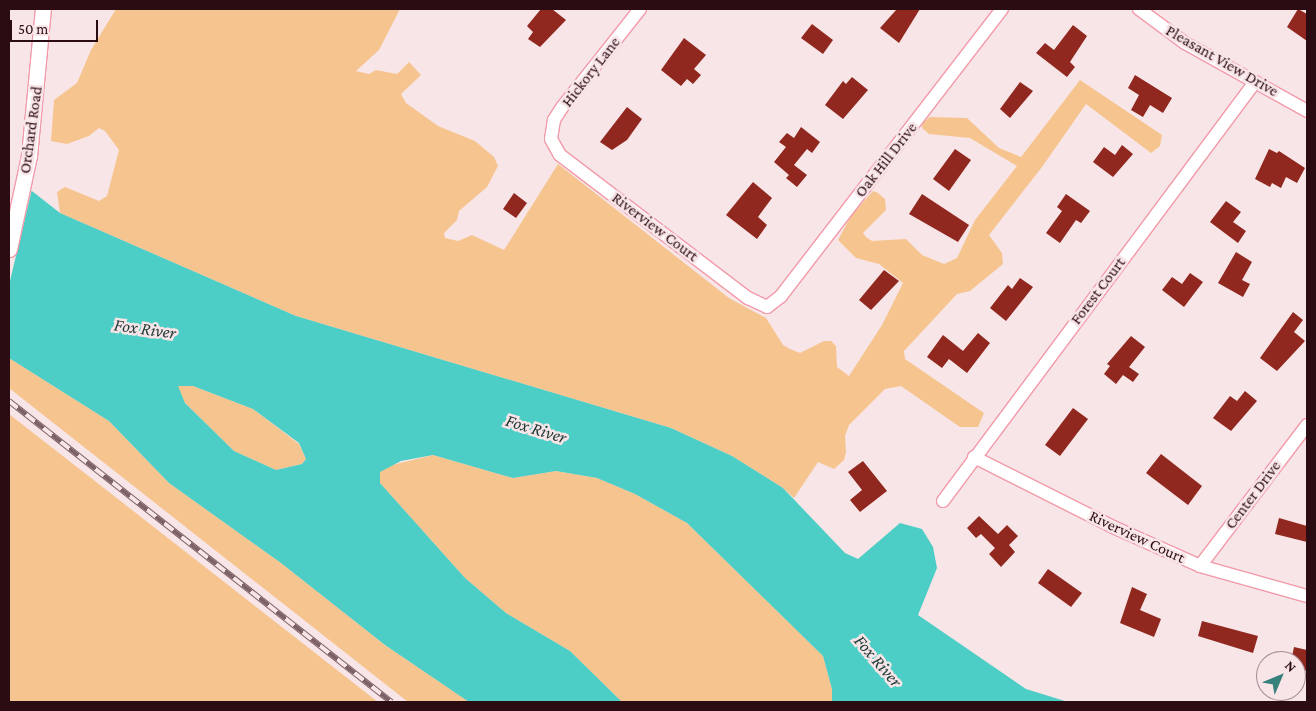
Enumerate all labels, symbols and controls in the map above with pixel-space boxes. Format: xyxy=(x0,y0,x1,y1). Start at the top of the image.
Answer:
scale bar xyxy=(12,10,100,42)
text: 50 m xyxy=(18,21,48,37)
street label: Pleasant View Drive xyxy=(1162,21,1282,101)
street label: Hickory Lane xyxy=(558,33,624,111)
street label: Orchard Road xyxy=(15,85,47,175)
street label: Oak Hill Drive xyxy=(851,119,921,201)
street label: Riverview Court xyxy=(608,188,702,266)
street label: Forest Court xyxy=(1067,254,1129,328)
water label: Fox River xyxy=(113,314,177,344)
water label: Fox River xyxy=(503,410,569,448)
street label: Center Drive xyxy=(1221,457,1285,533)
street label: Riverview Court xyxy=(1086,507,1188,567)
water label: Fox River xyxy=(849,630,907,692)
north arrow xyxy=(1256,651,1306,701)
text: N xyxy=(1282,657,1300,675)

